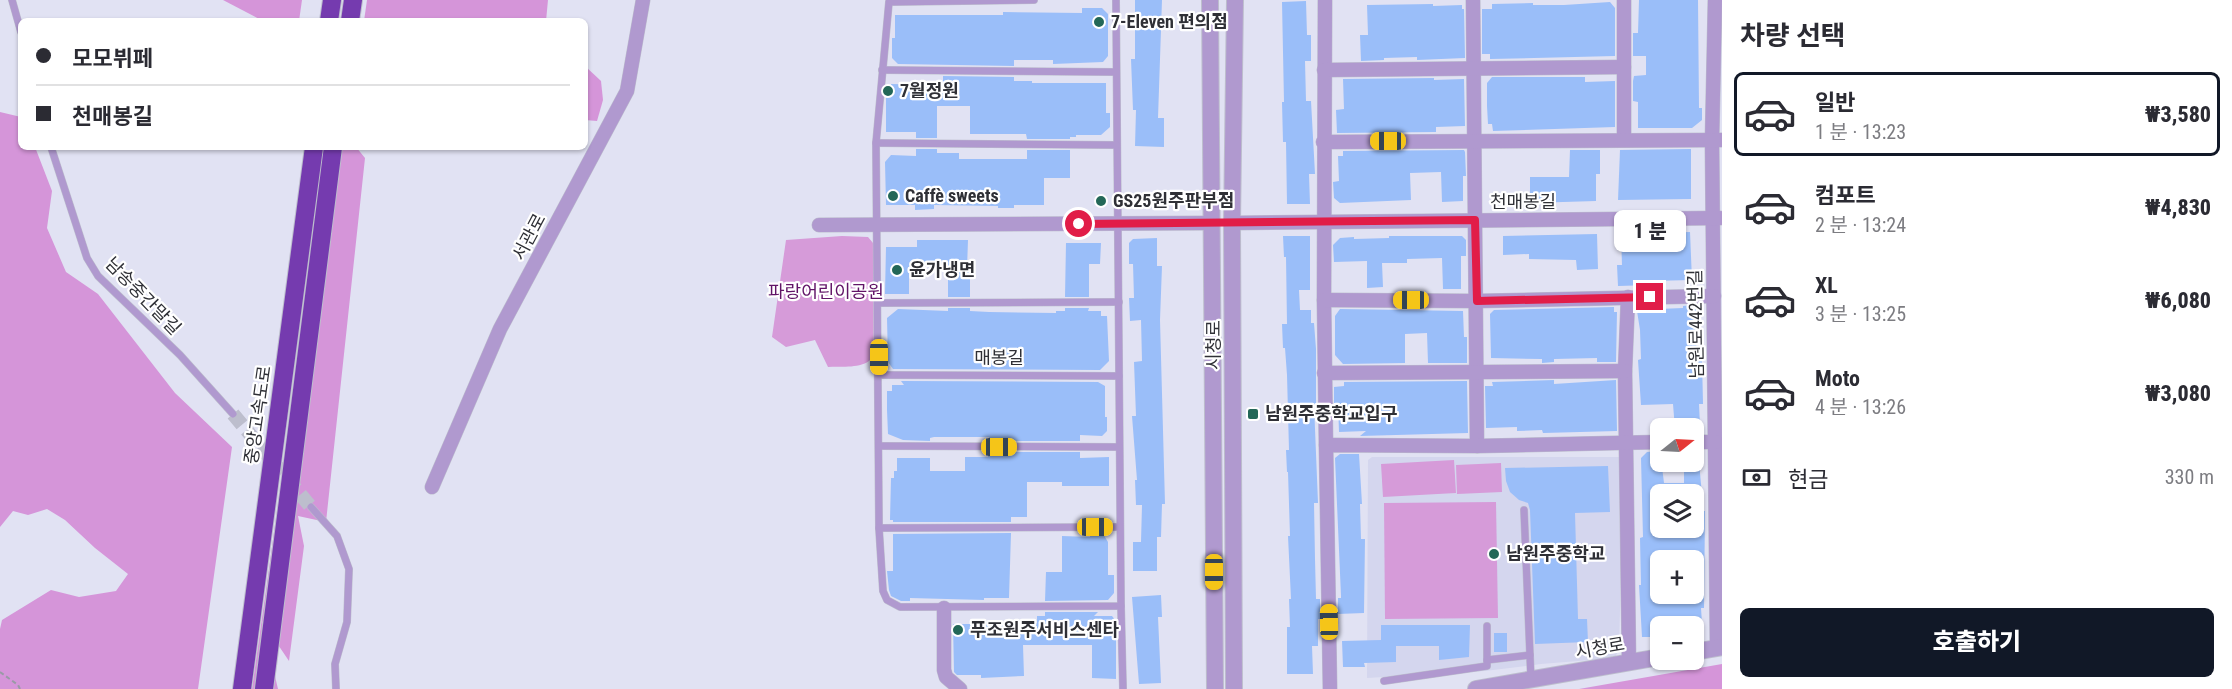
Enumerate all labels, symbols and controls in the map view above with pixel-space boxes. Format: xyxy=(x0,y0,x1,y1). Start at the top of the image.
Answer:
place label: 7-Eleven 편의점 xyxy=(1111,11,1228,32)
marker: 7-Eleven 편의점 xyxy=(1092,15,1106,29)
text: 차량 선택 xyxy=(1740,20,1846,52)
text: 모모뷔페 xyxy=(72,46,153,71)
place label: 7월정원 xyxy=(900,80,959,101)
marker: 7월정원 xyxy=(881,84,895,98)
icon: car xyxy=(1743,87,1797,141)
text: 일반 xyxy=(1815,90,1855,115)
text: ₩3,580 xyxy=(2145,102,2211,127)
text: 천매봉길 xyxy=(72,104,153,129)
text: 1 분 · 13:23 xyxy=(1815,120,1906,144)
car xyxy=(1370,132,1406,150)
icon: car xyxy=(1743,180,1797,234)
text: 컴포트 xyxy=(1815,183,1876,208)
place label: Caffè sweets xyxy=(905,185,999,206)
marker: Caffè sweets xyxy=(886,189,900,203)
place label: GS25원주판부점 xyxy=(1113,190,1234,211)
street label: 천매봉길 xyxy=(1490,191,1556,212)
marker: GS25원주판부점 xyxy=(1094,194,1108,208)
text: ₩4,830 xyxy=(2145,195,2211,220)
street label: 서관로 xyxy=(508,210,549,264)
route start xyxy=(1065,210,1092,237)
callout: 1 분 xyxy=(1614,210,1686,252)
text: 2 분 · 13:24 xyxy=(1815,213,1906,237)
text: 1 분 xyxy=(1633,219,1667,243)
street label: 남송중간말길 xyxy=(101,253,185,339)
place label: 윤가냉면 xyxy=(909,259,975,280)
marker: 윤가냉면 xyxy=(890,263,904,277)
street label: 남원로442번길 xyxy=(1684,269,1707,379)
icon: car xyxy=(1743,273,1797,327)
text: XL xyxy=(1815,273,1838,298)
park label: 파랑어린이공원 xyxy=(768,281,884,302)
route end xyxy=(1636,283,1663,310)
text: ₩6,080 xyxy=(2145,288,2211,313)
car xyxy=(1393,291,1429,309)
text: 3 분 · 13:25 xyxy=(1815,302,1906,326)
street label: 시청로 xyxy=(1203,320,1224,370)
car xyxy=(870,339,888,375)
street label: 매봉길 xyxy=(974,347,1024,368)
street label: 중앙고속도로 xyxy=(240,364,275,466)
icon: car xyxy=(1743,366,1797,420)
text: Moto xyxy=(1815,366,1860,391)
text: ₩3,080 xyxy=(2145,381,2211,406)
text: 4 분 · 13:26 xyxy=(1815,395,1906,419)
place label: 남원주중학교입구 xyxy=(1265,403,1397,424)
marker: 남원주중학교입구 xyxy=(1246,407,1260,421)
north arrow xyxy=(1650,418,1704,472)
map controls xyxy=(1650,418,1704,670)
car xyxy=(981,438,1017,456)
icon: cash xyxy=(1740,461,1773,494)
text: 330 m xyxy=(2165,465,2214,489)
text: 현금 xyxy=(1788,467,1828,492)
button: layers xyxy=(1650,484,1704,538)
car xyxy=(1077,518,1113,536)
place label: 남원주중학교 xyxy=(1506,543,1605,564)
marker: 남원주중학교 xyxy=(1487,547,1501,561)
button: + xyxy=(1650,550,1704,604)
car xyxy=(1205,554,1223,590)
car xyxy=(1320,604,1338,640)
button: 호출하기 xyxy=(1740,608,2214,677)
button: − xyxy=(1650,616,1704,670)
place label: 푸조원주서비스센타 xyxy=(970,619,1119,640)
marker: 푸조원주서비스센타 xyxy=(951,623,965,637)
street label: 시청로 xyxy=(1574,633,1626,662)

